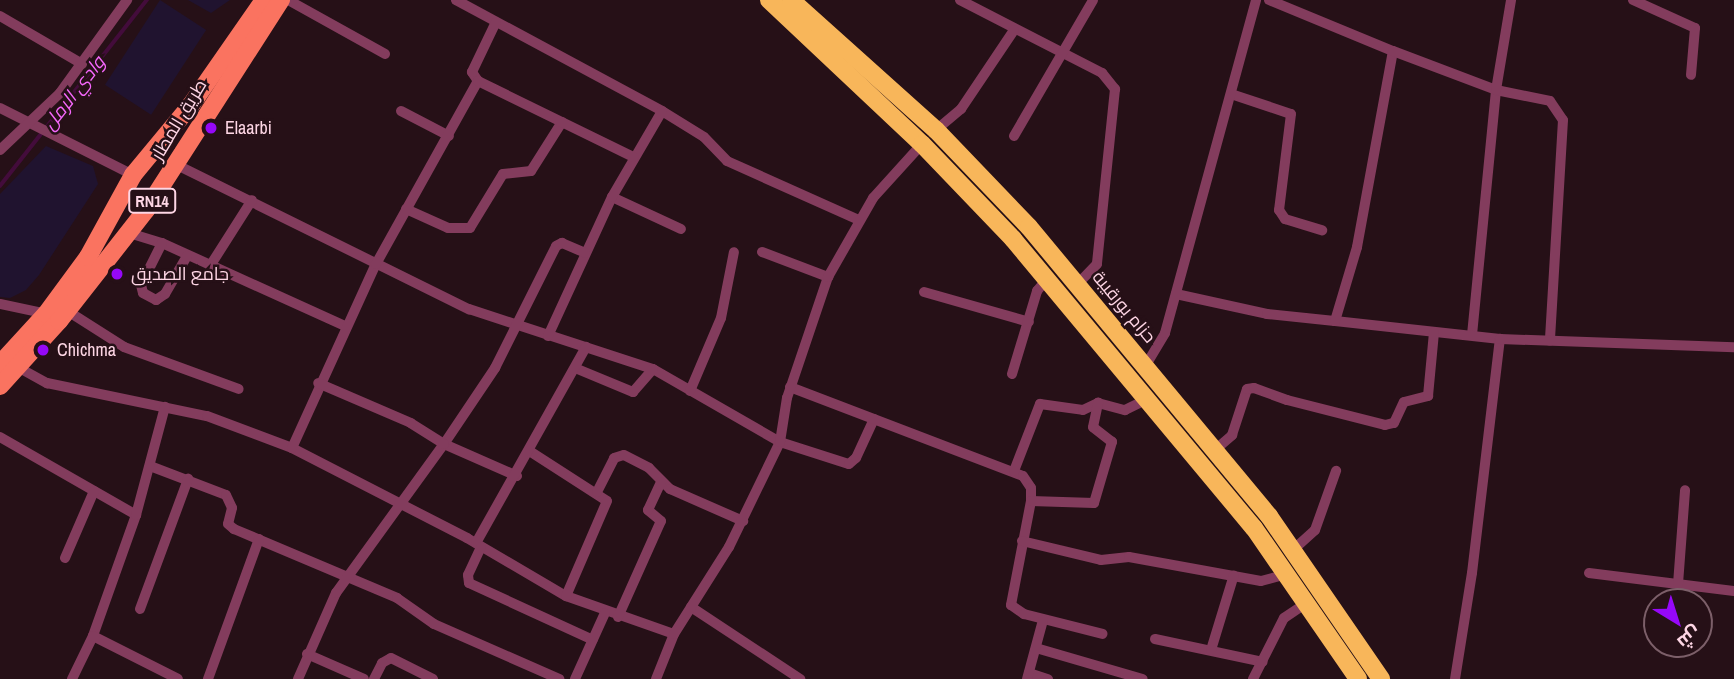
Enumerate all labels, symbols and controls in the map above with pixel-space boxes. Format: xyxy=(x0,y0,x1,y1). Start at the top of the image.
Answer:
water label: وادي الرمل xyxy=(38,52,110,134)
street label: طريق المطار xyxy=(146,76,212,164)
place label: Elaarbi xyxy=(225,117,272,139)
marker: Elaarbi xyxy=(203,120,219,136)
road number: RN14 xyxy=(128,188,176,214)
place label: جامع الصديق xyxy=(131,263,229,285)
marker: جامع الصديق xyxy=(109,266,125,282)
street label: حزام بورقيبة xyxy=(1088,267,1160,347)
place label: Chichma xyxy=(57,339,116,361)
marker: Chichma xyxy=(35,342,51,358)
north arrow xyxy=(1643,588,1713,658)
text: ش xyxy=(1672,620,1707,656)

